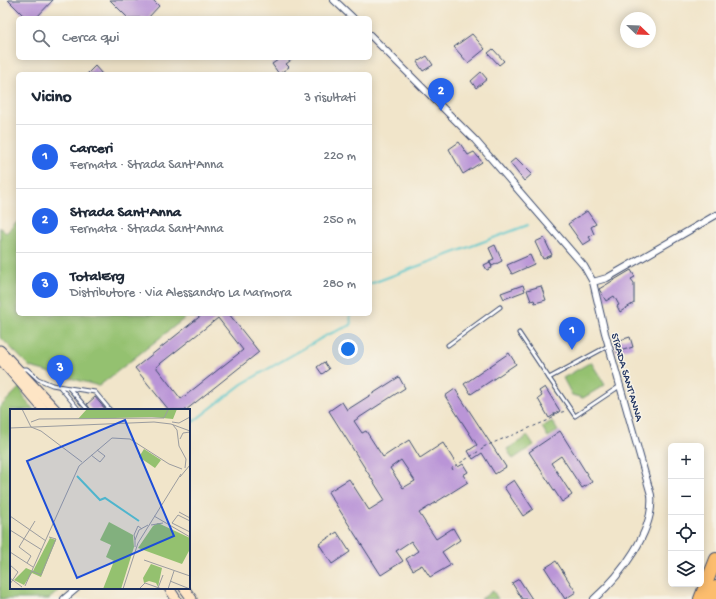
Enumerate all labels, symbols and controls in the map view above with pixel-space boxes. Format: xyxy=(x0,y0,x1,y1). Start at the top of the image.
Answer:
north arrow xyxy=(620,12,656,48)
search box xyxy=(16,16,372,60)
icon: search xyxy=(30,27,52,49)
text: Cerca qui xyxy=(62,29,119,47)
pin: 2 xyxy=(428,78,454,111)
text: Vicino xyxy=(32,88,72,108)
text: 3 risultati xyxy=(304,91,356,106)
text: Carceri xyxy=(70,140,113,158)
text: 1 xyxy=(42,149,48,164)
text: 220 m xyxy=(324,149,356,164)
text: Fermata · Strada Sant'Anna xyxy=(70,158,224,173)
text: Strada Sant'Anna xyxy=(70,204,181,222)
text: 2 xyxy=(42,213,48,228)
text: 250 m xyxy=(323,213,356,228)
text: Fermata · Strada Sant'Anna xyxy=(70,222,224,237)
text: TotalErg xyxy=(70,268,125,286)
text: 3 xyxy=(42,277,48,292)
text: 280 m xyxy=(323,277,356,292)
text: Distributore · Via Alessandro La Marmora xyxy=(70,286,292,301)
pin: 1 xyxy=(559,317,585,350)
street label: STRADA SANT'ANNA xyxy=(608,332,645,423)
your location xyxy=(338,339,358,359)
pin: 3 xyxy=(47,355,73,388)
inset map xyxy=(10,409,190,589)
map controls xyxy=(668,443,704,587)
button: + xyxy=(668,443,704,479)
button: − xyxy=(668,479,704,515)
button: locate xyxy=(668,515,704,551)
button: layers xyxy=(668,551,704,587)

